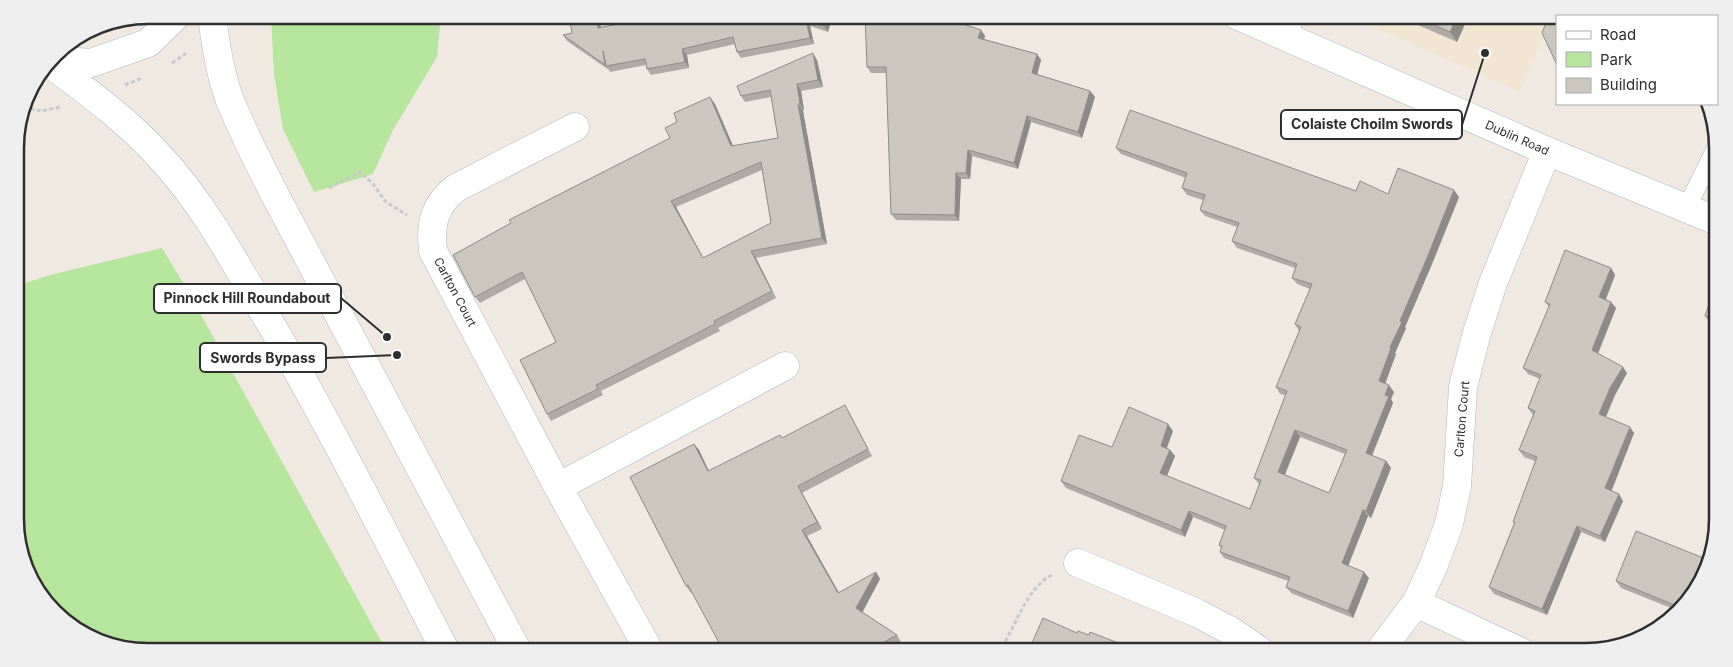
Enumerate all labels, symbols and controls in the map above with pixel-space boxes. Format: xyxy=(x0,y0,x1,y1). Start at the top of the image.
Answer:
legend xyxy=(1556,15,1718,105)
text: Road xyxy=(1600,25,1636,44)
text: Park xyxy=(1600,50,1633,69)
text: Building xyxy=(1600,75,1657,94)
callout: Colaiste Choilm Swords xyxy=(1281,110,1462,139)
text: Colaiste Choilm Swords xyxy=(1291,115,1453,132)
street label: Dublin Road xyxy=(1483,117,1551,158)
street label: Carlton Court xyxy=(431,254,480,329)
callout: Pinnock Hill Roundabout xyxy=(154,284,341,313)
text: Pinnock Hill Roundabout xyxy=(164,289,330,306)
callout: Swords Bypass xyxy=(200,343,326,372)
text: Swords Bypass xyxy=(210,349,316,366)
street label: Carlton Court xyxy=(1451,380,1472,458)

